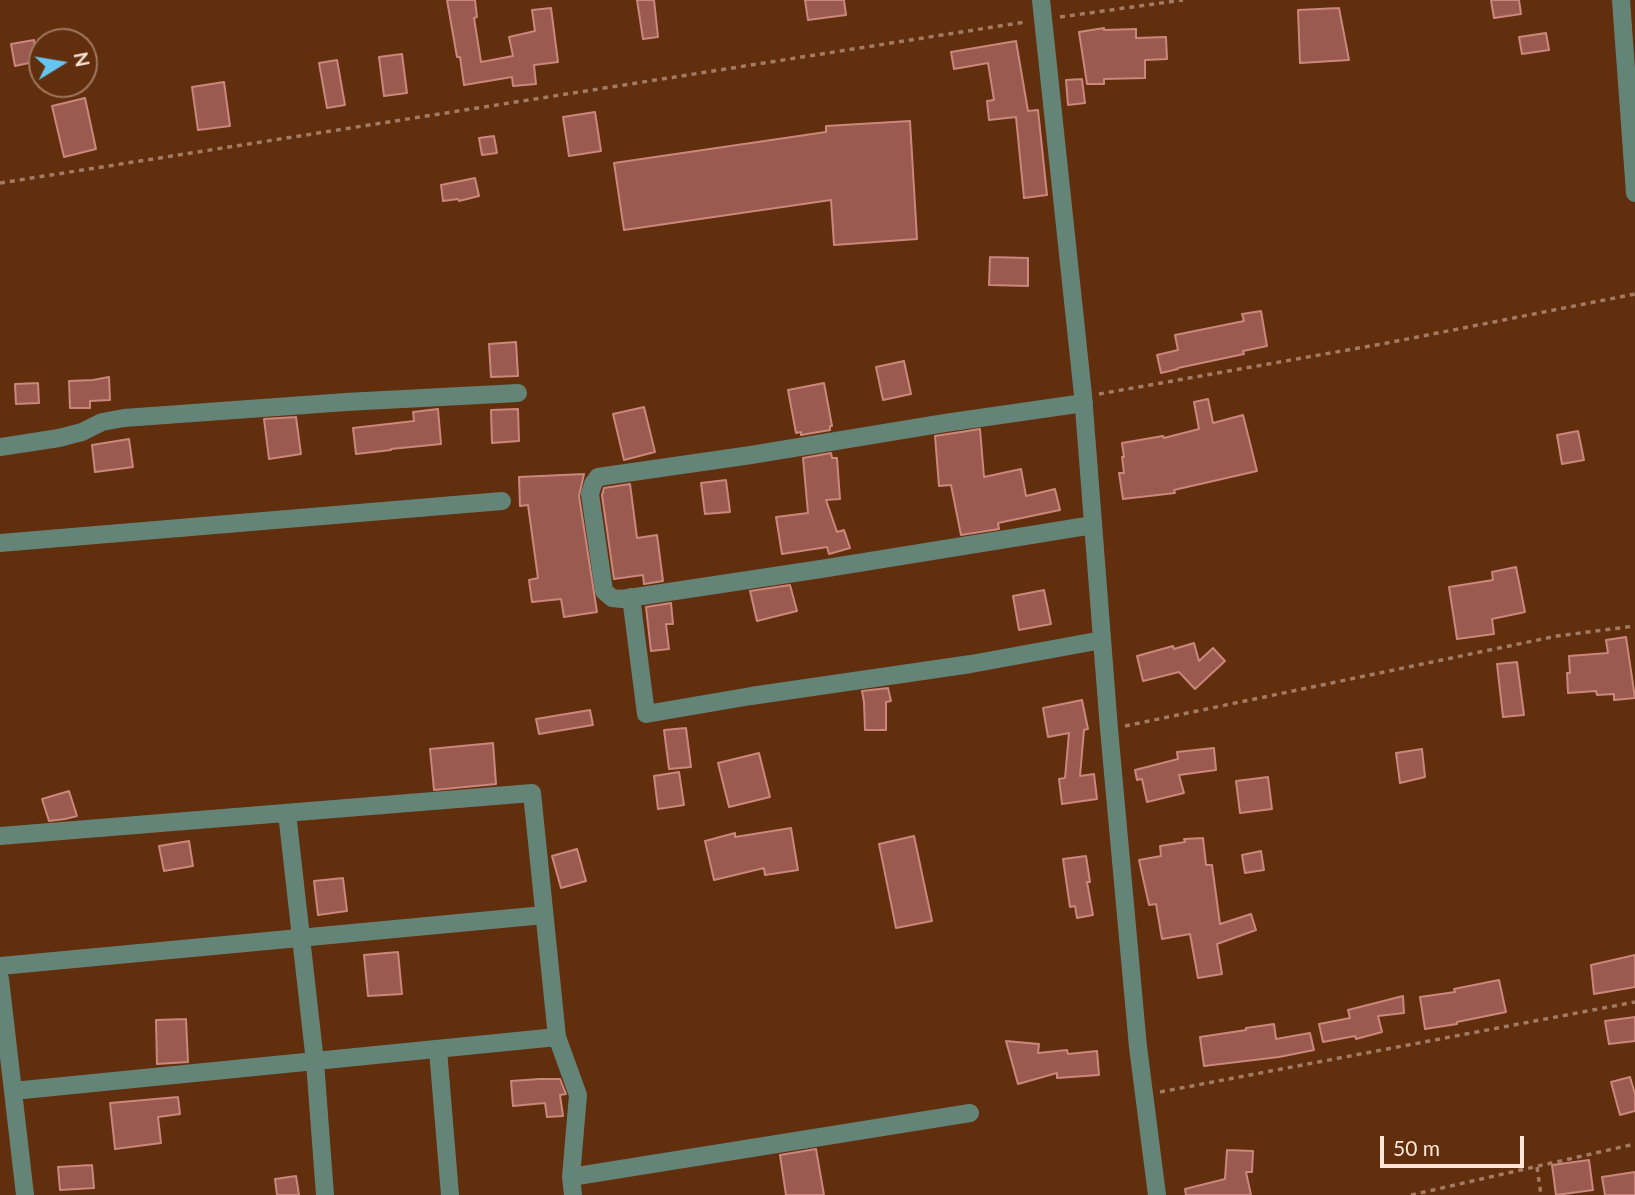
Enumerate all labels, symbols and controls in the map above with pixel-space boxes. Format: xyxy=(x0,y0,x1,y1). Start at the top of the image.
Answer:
north arrow xyxy=(28,28,98,98)
text: N xyxy=(69,50,95,69)
scale bar xyxy=(1383,1122,1526,1166)
text: 50 m xyxy=(1393,1135,1440,1160)

